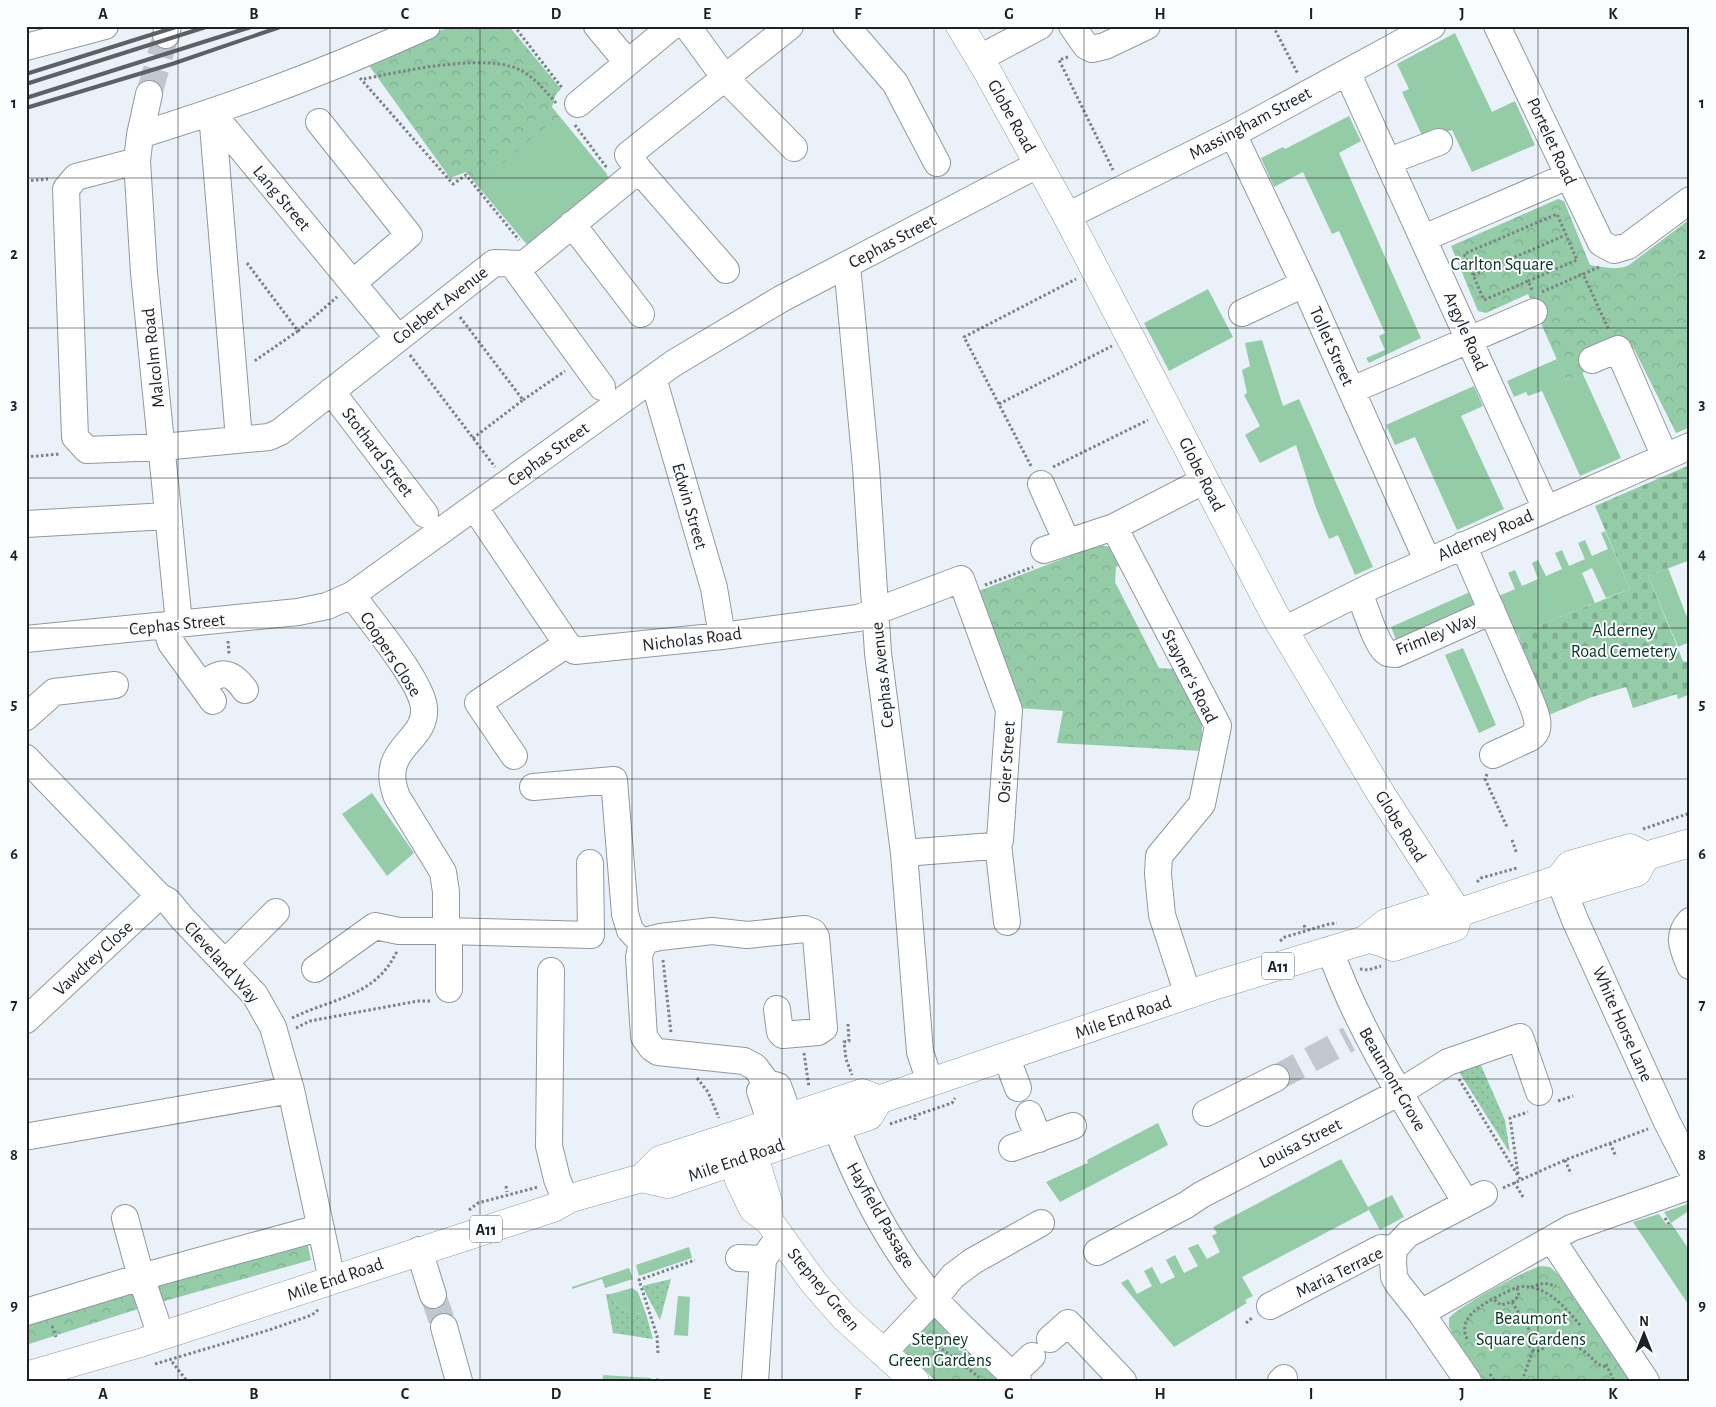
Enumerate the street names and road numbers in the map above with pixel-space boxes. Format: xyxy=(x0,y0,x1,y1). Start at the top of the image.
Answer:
street label: Globe Road xyxy=(984,77,1038,156)
street label: Massingham Street xyxy=(1187,84,1315,164)
street label: Portelet Road xyxy=(1523,95,1579,188)
street label: Lang Street xyxy=(249,163,314,235)
street label: Cephas Street xyxy=(846,211,939,272)
street label: Colebert Avenue xyxy=(390,263,492,348)
street label: Argyle Road xyxy=(1440,289,1490,373)
street label: Tollet Street xyxy=(1306,304,1357,389)
street label: Malcolm Road xyxy=(140,307,168,409)
street label: Stothard Street xyxy=(338,405,417,501)
street label: Cephas Street xyxy=(504,419,593,490)
street label: Globe Road xyxy=(1175,435,1227,514)
street label: Edwin Street xyxy=(668,461,710,552)
street label: Alderney Road xyxy=(1435,507,1536,565)
street label: Coopers Close xyxy=(356,609,424,700)
street label: Frimley Way xyxy=(1393,610,1480,659)
street label: Cephas Street xyxy=(128,611,226,639)
street label: Cephas Avenue xyxy=(868,621,897,729)
street label: Nicholas Road xyxy=(641,625,743,655)
street label: Stayner's Road xyxy=(1158,627,1220,726)
street label: Osier Street xyxy=(995,720,1019,804)
street label: Globe Road xyxy=(1371,788,1429,865)
street label: Vawdrey Close xyxy=(51,918,137,1000)
street label: Cleveland Way xyxy=(180,918,263,1007)
road number: A11 xyxy=(1262,952,1294,979)
street label: White Horse Lane xyxy=(1589,964,1656,1085)
street label: Mile End Road xyxy=(1073,993,1174,1043)
street label: Beaumont Grove xyxy=(1355,1024,1429,1135)
street label: Louisa Street xyxy=(1256,1115,1345,1172)
street label: Mile End Road xyxy=(686,1136,787,1186)
street label: Hayfield Passage xyxy=(843,1160,918,1271)
road number: A11 xyxy=(470,1216,502,1242)
street label: Maria Terrace xyxy=(1293,1244,1386,1302)
street label: Stepney Green xyxy=(784,1245,863,1334)
street label: Mile End Road xyxy=(285,1255,386,1305)

